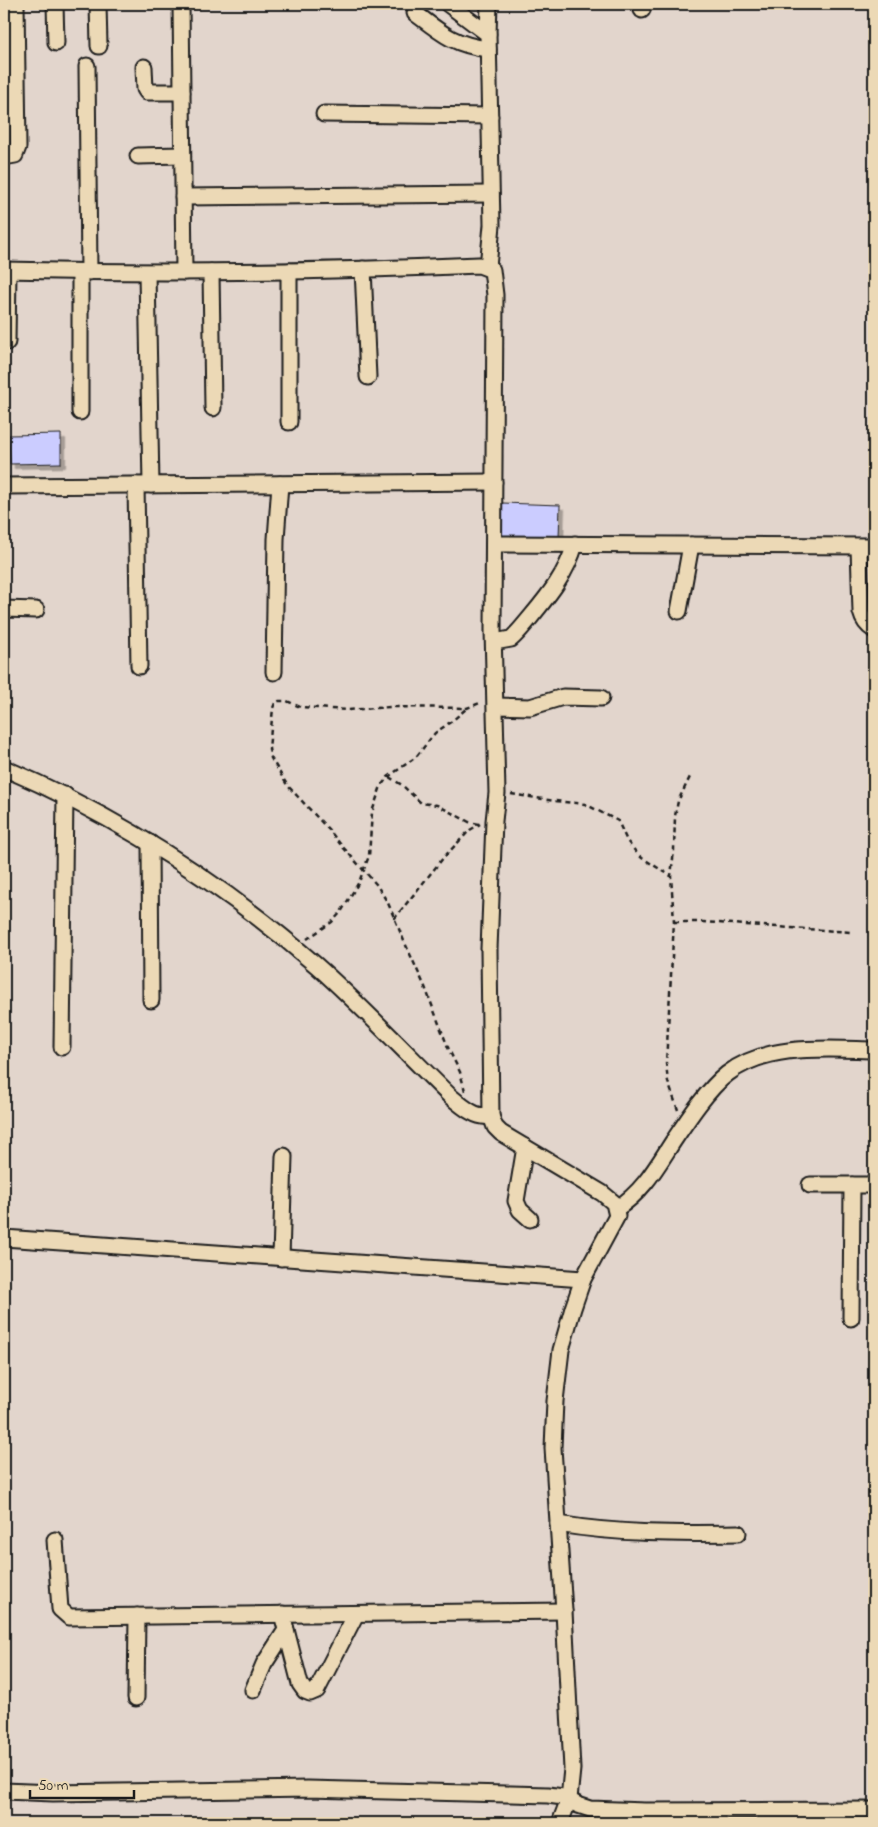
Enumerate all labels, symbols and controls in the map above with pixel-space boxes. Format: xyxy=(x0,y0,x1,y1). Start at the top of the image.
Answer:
scale bar xyxy=(30,1767,134,1799)
text: 50 m xyxy=(38,1775,69,1797)

